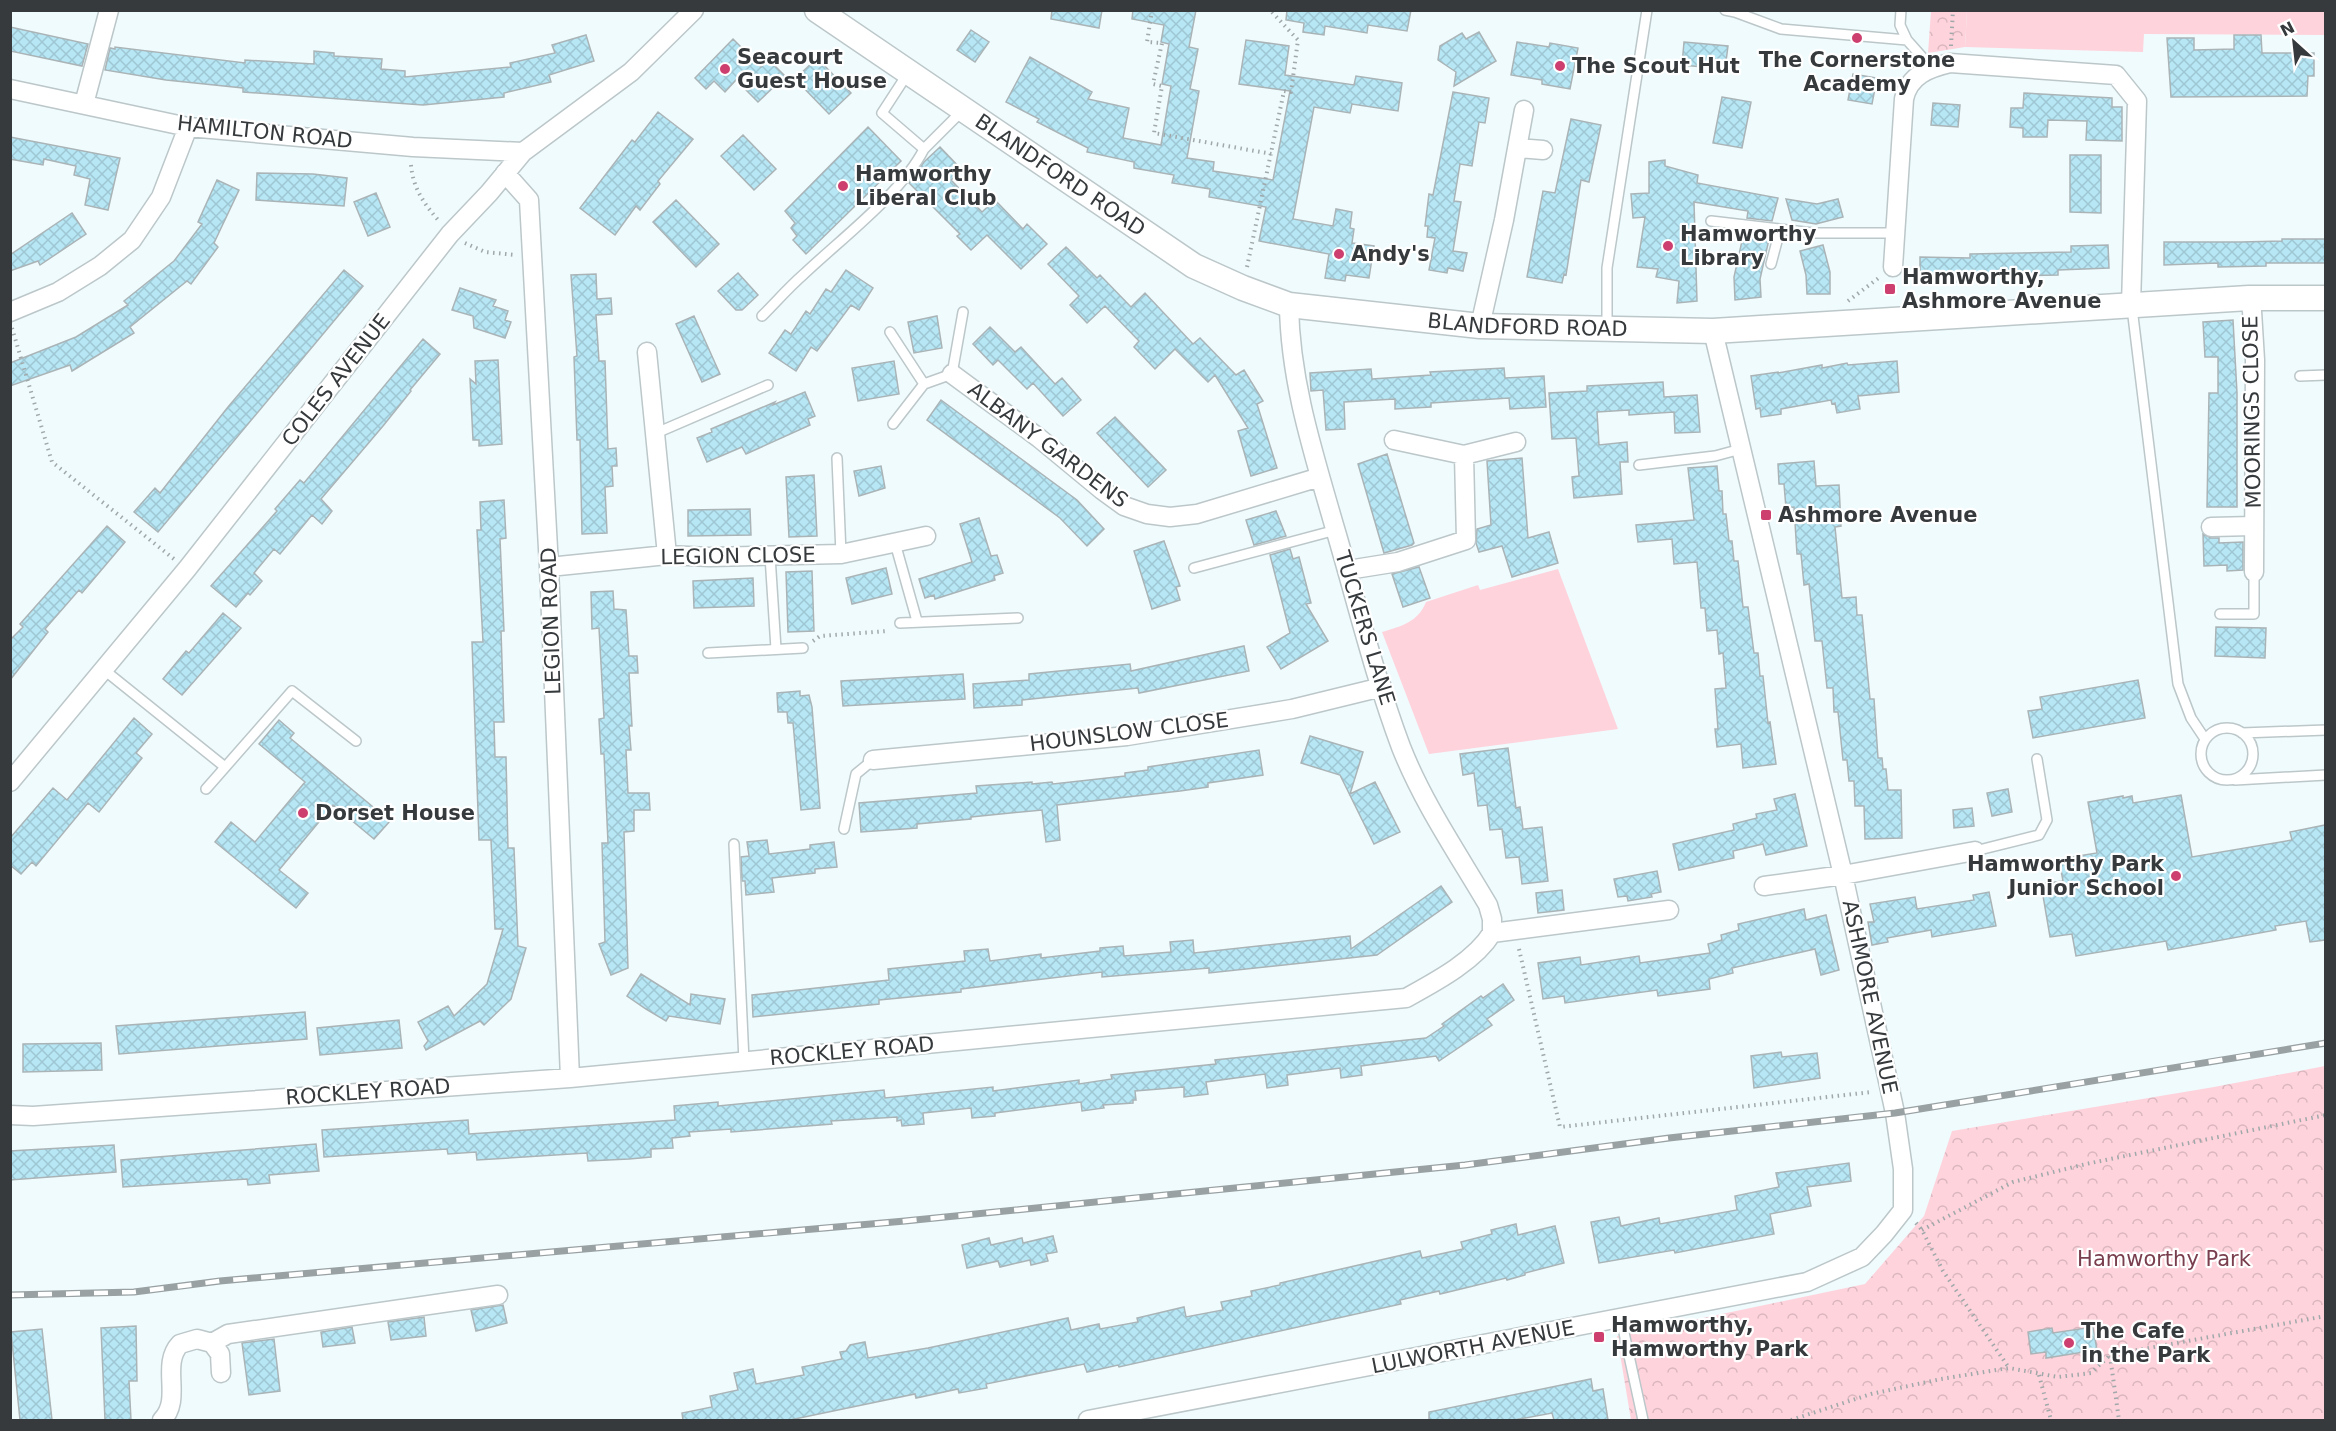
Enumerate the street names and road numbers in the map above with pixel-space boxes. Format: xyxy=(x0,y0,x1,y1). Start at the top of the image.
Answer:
street label: BLANDFORD ROAD xyxy=(971,109,1150,241)
street label: HAMILTON ROAD xyxy=(176,111,354,153)
street label: BLANDFORD ROAD xyxy=(1426,308,1628,341)
street label: COLES AVENUE xyxy=(277,309,395,451)
street label: MOORINGS CLOSE xyxy=(2238,315,2266,509)
street label: ALBANY GARDENS xyxy=(963,377,1133,513)
street label: LEGION CLOSE xyxy=(660,543,816,569)
street label: LEGION ROAD xyxy=(536,547,566,695)
street label: TUCKERS LANE xyxy=(1330,547,1400,708)
street label: HOUNSLOW CLOSE xyxy=(1028,708,1230,756)
street label: ASHMORE AVENUE xyxy=(1838,898,1902,1096)
street label: ROCKLEY ROAD xyxy=(769,1032,935,1070)
street label: ROCKLEY ROAD xyxy=(285,1074,451,1110)
street label: LULWORTH AVENUE xyxy=(1369,1316,1577,1378)

